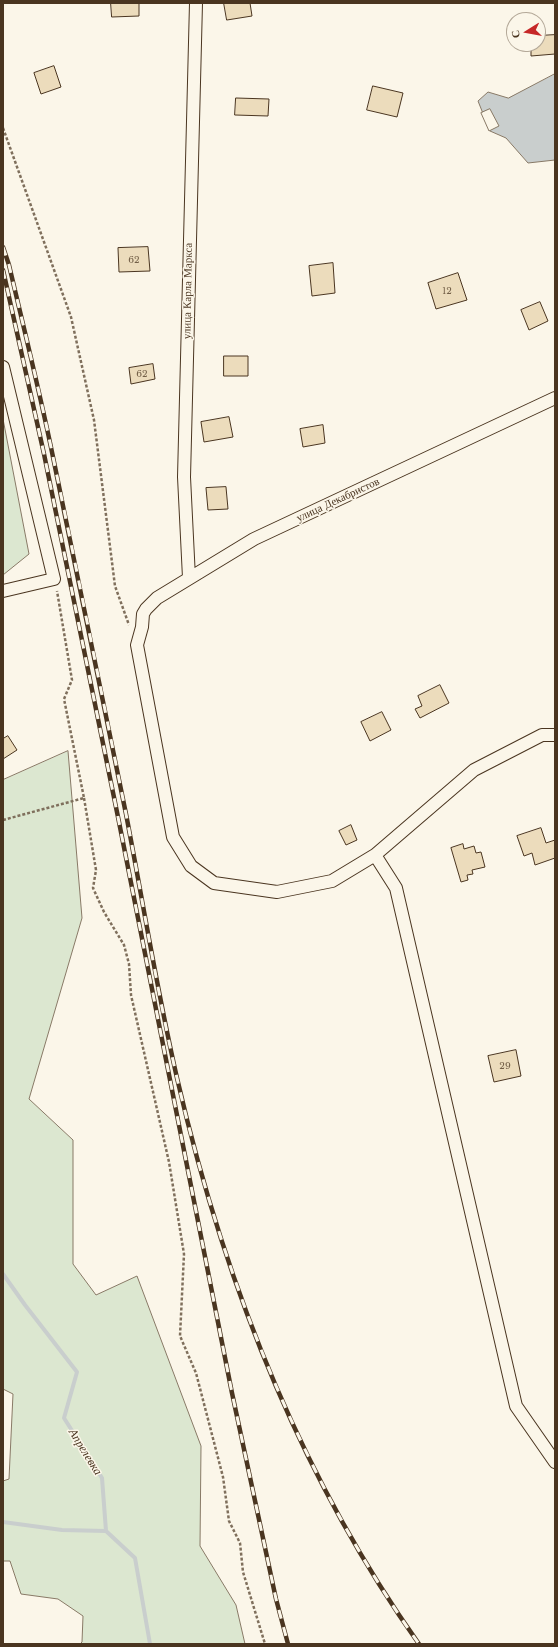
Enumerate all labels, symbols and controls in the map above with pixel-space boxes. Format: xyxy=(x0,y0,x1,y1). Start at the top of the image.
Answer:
north arrow xyxy=(506,12,546,52)
text: С xyxy=(508,29,523,39)
street label: улица Карла Маркса xyxy=(181,243,195,339)
house number: 62 xyxy=(128,255,140,265)
house number: 12 xyxy=(442,286,452,296)
house number: 62 xyxy=(136,369,148,379)
street label: улица Декабристов xyxy=(294,475,382,525)
house number: 29 xyxy=(499,1061,511,1071)
water label: Апрелевка xyxy=(65,1426,105,1478)

